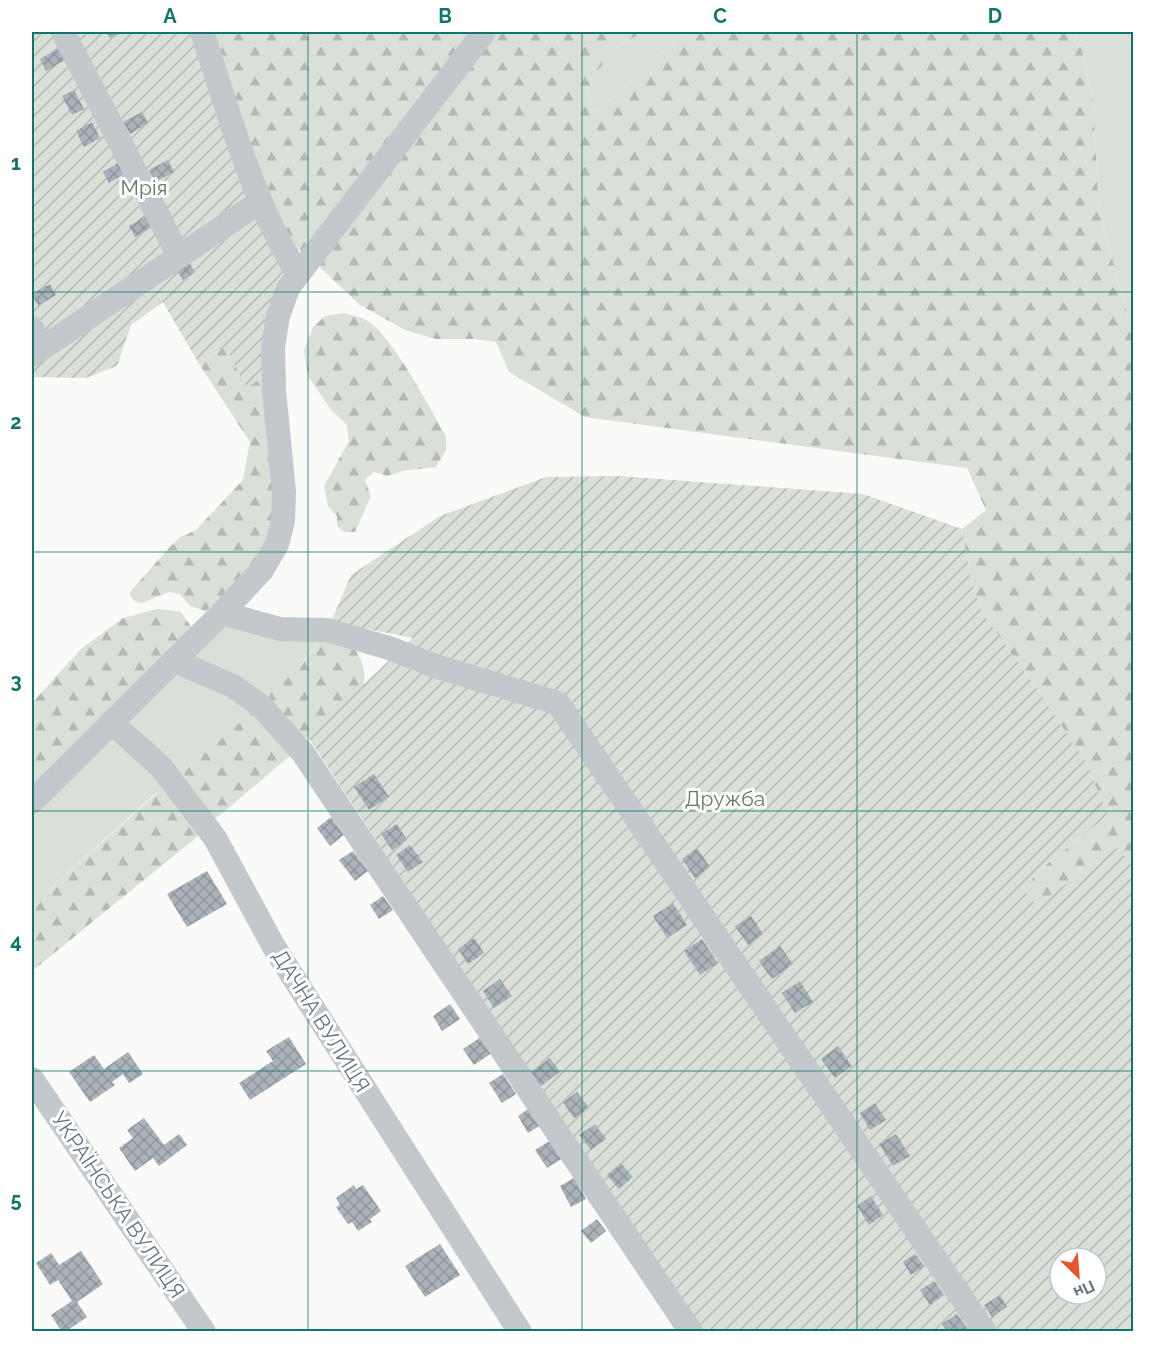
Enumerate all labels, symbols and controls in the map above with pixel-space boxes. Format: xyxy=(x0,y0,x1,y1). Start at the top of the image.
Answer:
text: A xyxy=(163,4,177,28)
text: B xyxy=(438,4,452,28)
text: C xyxy=(713,4,727,28)
text: D xyxy=(988,4,1002,28)
text: 1 xyxy=(11,151,21,175)
park label: Мрія xyxy=(121,175,167,200)
text: 2 xyxy=(10,410,22,434)
text: 3 xyxy=(10,669,22,693)
park label: Дружба xyxy=(685,786,765,811)
text: 4 xyxy=(10,929,22,953)
street label: ДАЧНА ВУЛИЦЯ xyxy=(268,945,375,1097)
street label: УКРАЇНСЬКА ВУЛИЦЯ xyxy=(47,1107,190,1303)
text: 5 xyxy=(10,1188,22,1212)
north arrow xyxy=(1048,1246,1108,1306)
text: Пн xyxy=(1070,1276,1098,1302)

